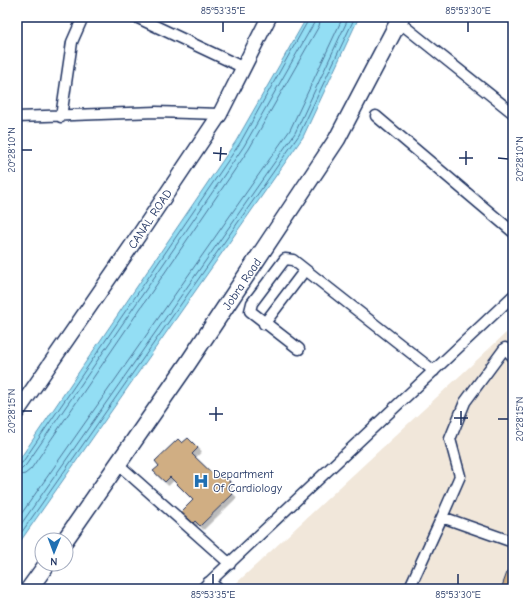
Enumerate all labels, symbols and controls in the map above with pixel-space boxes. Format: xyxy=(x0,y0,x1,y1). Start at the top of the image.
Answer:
text: 85°53'35"E xyxy=(201,5,245,17)
text: 85°53'30"E xyxy=(445,5,491,17)
text: 20°28'10"N xyxy=(6,127,18,173)
text: 20°28'10"N xyxy=(514,136,526,182)
street label: CANAL ROAD xyxy=(125,187,175,251)
street label: Jobra Road xyxy=(220,256,264,312)
text: 20°28'15"N xyxy=(6,389,18,433)
text: 20°28'15"N xyxy=(514,397,526,441)
place label: Department Of Cardiology xyxy=(213,467,283,495)
hospital icon: Department Of Cardiology xyxy=(192,472,210,490)
north arrow xyxy=(34,532,74,572)
text: N xyxy=(50,555,58,568)
text: 85°53'35"E xyxy=(191,589,235,601)
text: 85°53'30"E xyxy=(435,589,481,601)

